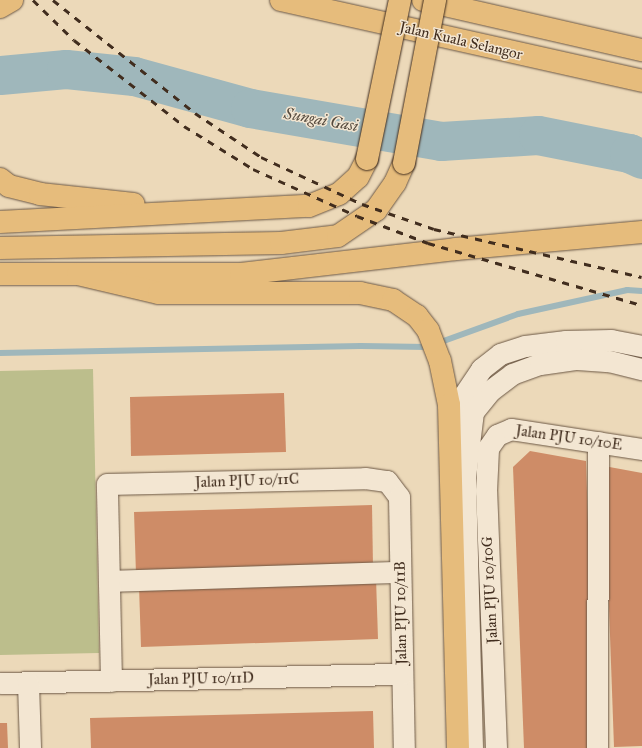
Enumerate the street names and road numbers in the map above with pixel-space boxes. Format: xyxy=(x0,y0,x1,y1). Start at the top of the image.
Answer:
street label: Jalan Kuala Selangor xyxy=(398,18,524,64)
street label: Jalan PJU 10/10E xyxy=(515,422,623,454)
street label: Jalan PJU 10/11C xyxy=(195,470,299,492)
street label: Jalan PJU 10/10G xyxy=(478,536,502,644)
street label: Jalan PJU 10/11B xyxy=(391,561,411,665)
street label: Jalan PJU 10/11D xyxy=(148,669,254,689)

